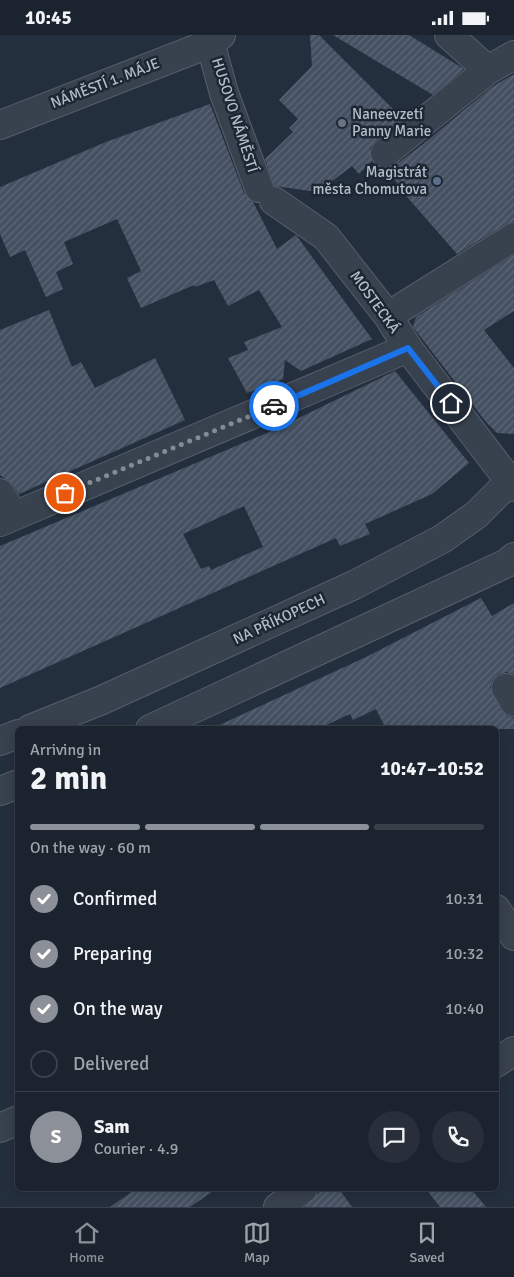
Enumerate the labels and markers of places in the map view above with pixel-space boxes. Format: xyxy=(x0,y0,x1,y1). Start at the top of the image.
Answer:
place label: Naneevzetí Panny Marie xyxy=(352,105,431,140)
marker: Naneevzetí Panny Marie xyxy=(336,117,348,129)
place label: Magistrát města Chomutova xyxy=(312,163,427,198)
marker: Magistrát města Chomutova xyxy=(431,175,443,187)
pin xyxy=(430,382,472,424)
pin xyxy=(44,472,86,514)

